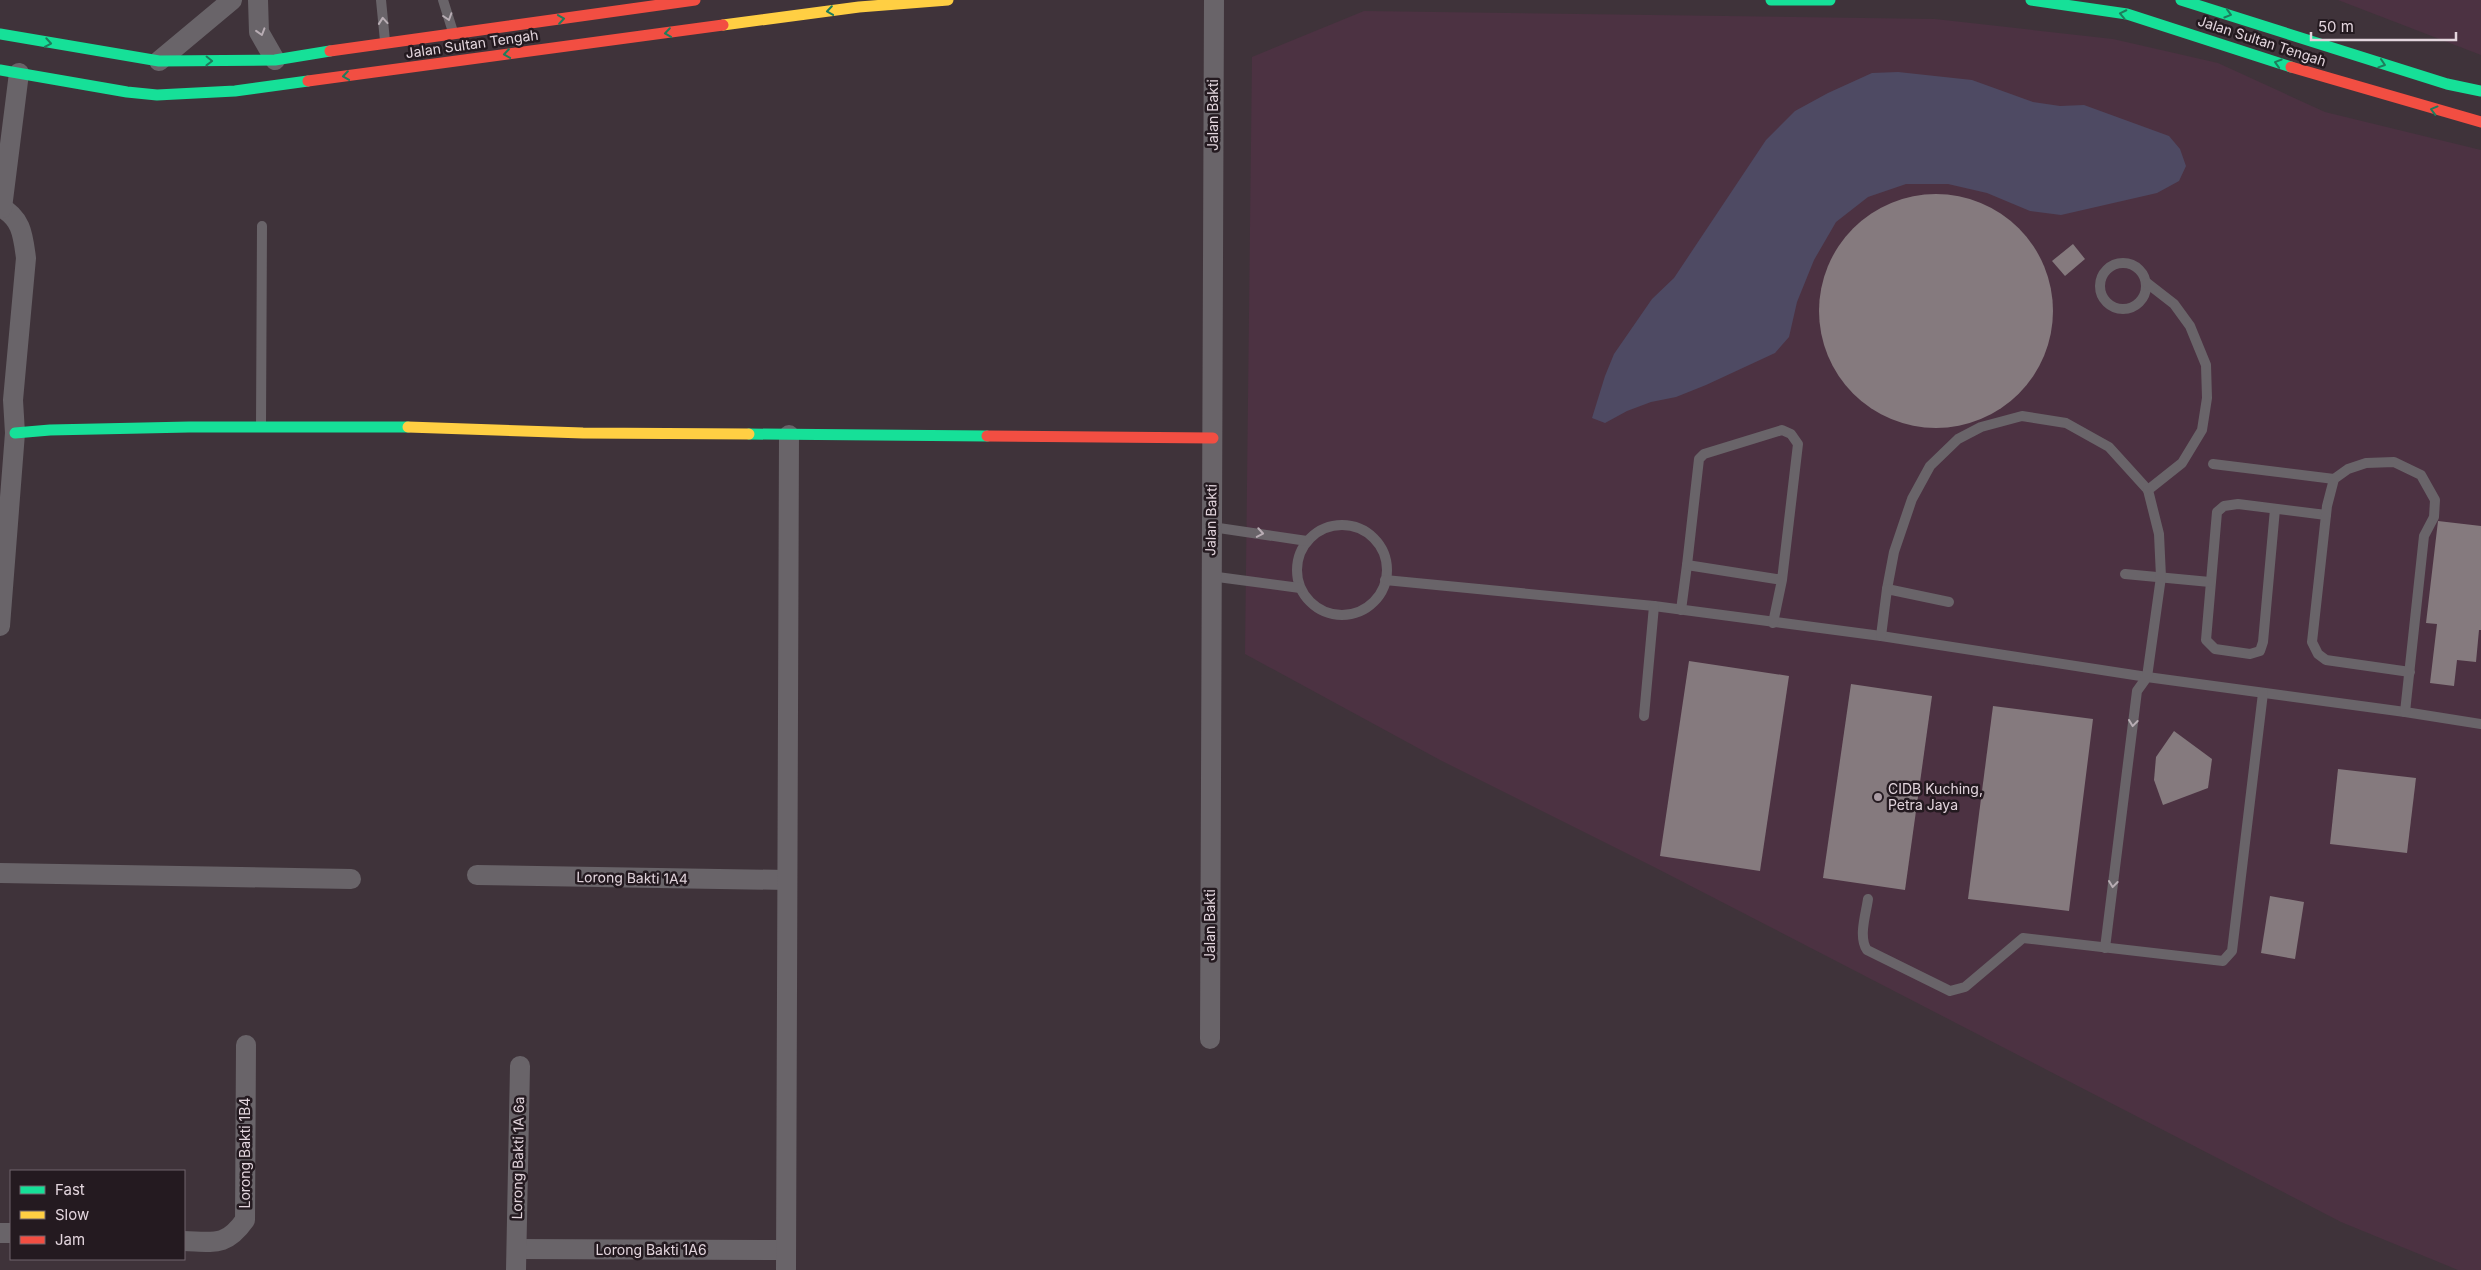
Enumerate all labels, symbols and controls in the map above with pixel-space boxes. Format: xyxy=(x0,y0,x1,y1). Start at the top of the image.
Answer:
one-way arrow xyxy=(825,5,833,16)
one-way arrow xyxy=(2223,8,2231,18)
one-way arrow xyxy=(2119,9,2128,20)
scale bar xyxy=(2311,10,2456,42)
one-way arrow xyxy=(442,12,452,21)
street label: Jalan Sultan Tengah xyxy=(2196,12,2329,69)
one-way arrow xyxy=(557,15,565,25)
one-way arrow xyxy=(378,17,389,25)
text: 50 m xyxy=(2318,17,2354,36)
street label: Jalan Sultan Tengah xyxy=(404,26,539,61)
one-way arrow xyxy=(255,27,265,36)
one-way arrow xyxy=(664,27,673,37)
one-way arrow xyxy=(44,37,52,47)
one-way arrow xyxy=(503,49,512,59)
one-way arrow xyxy=(205,56,213,67)
one-way arrow xyxy=(2378,58,2386,68)
one-way arrow xyxy=(2274,59,2283,69)
one-way arrow xyxy=(342,70,350,81)
street label: Jalan Bakti xyxy=(1204,79,1221,151)
one-way arrow xyxy=(2430,105,2438,115)
street label: Jalan Bakti xyxy=(1201,484,1220,556)
one-way arrow xyxy=(1255,527,1264,537)
one-way arrow xyxy=(2128,719,2139,727)
place label: CIDB Kuching, Petra Jaya xyxy=(1888,780,1983,813)
marker: CIDB Kuching, Petra Jaya xyxy=(1872,791,1884,803)
street label: Lorong Bakti 1A4 xyxy=(576,868,688,887)
one-way arrow xyxy=(2108,880,2119,888)
street label: Jalan Bakti xyxy=(1201,889,1218,961)
street label: Lorong Bakti 1A 6a xyxy=(508,1096,527,1220)
street label: Lorong Bakti 1B4 xyxy=(236,1097,253,1209)
legend xyxy=(10,1170,185,1260)
text: Fast xyxy=(55,1180,85,1199)
text: Slow xyxy=(55,1205,89,1224)
text: Jam xyxy=(55,1230,85,1249)
street label: Lorong Bakti 1A6 xyxy=(595,1241,707,1258)

